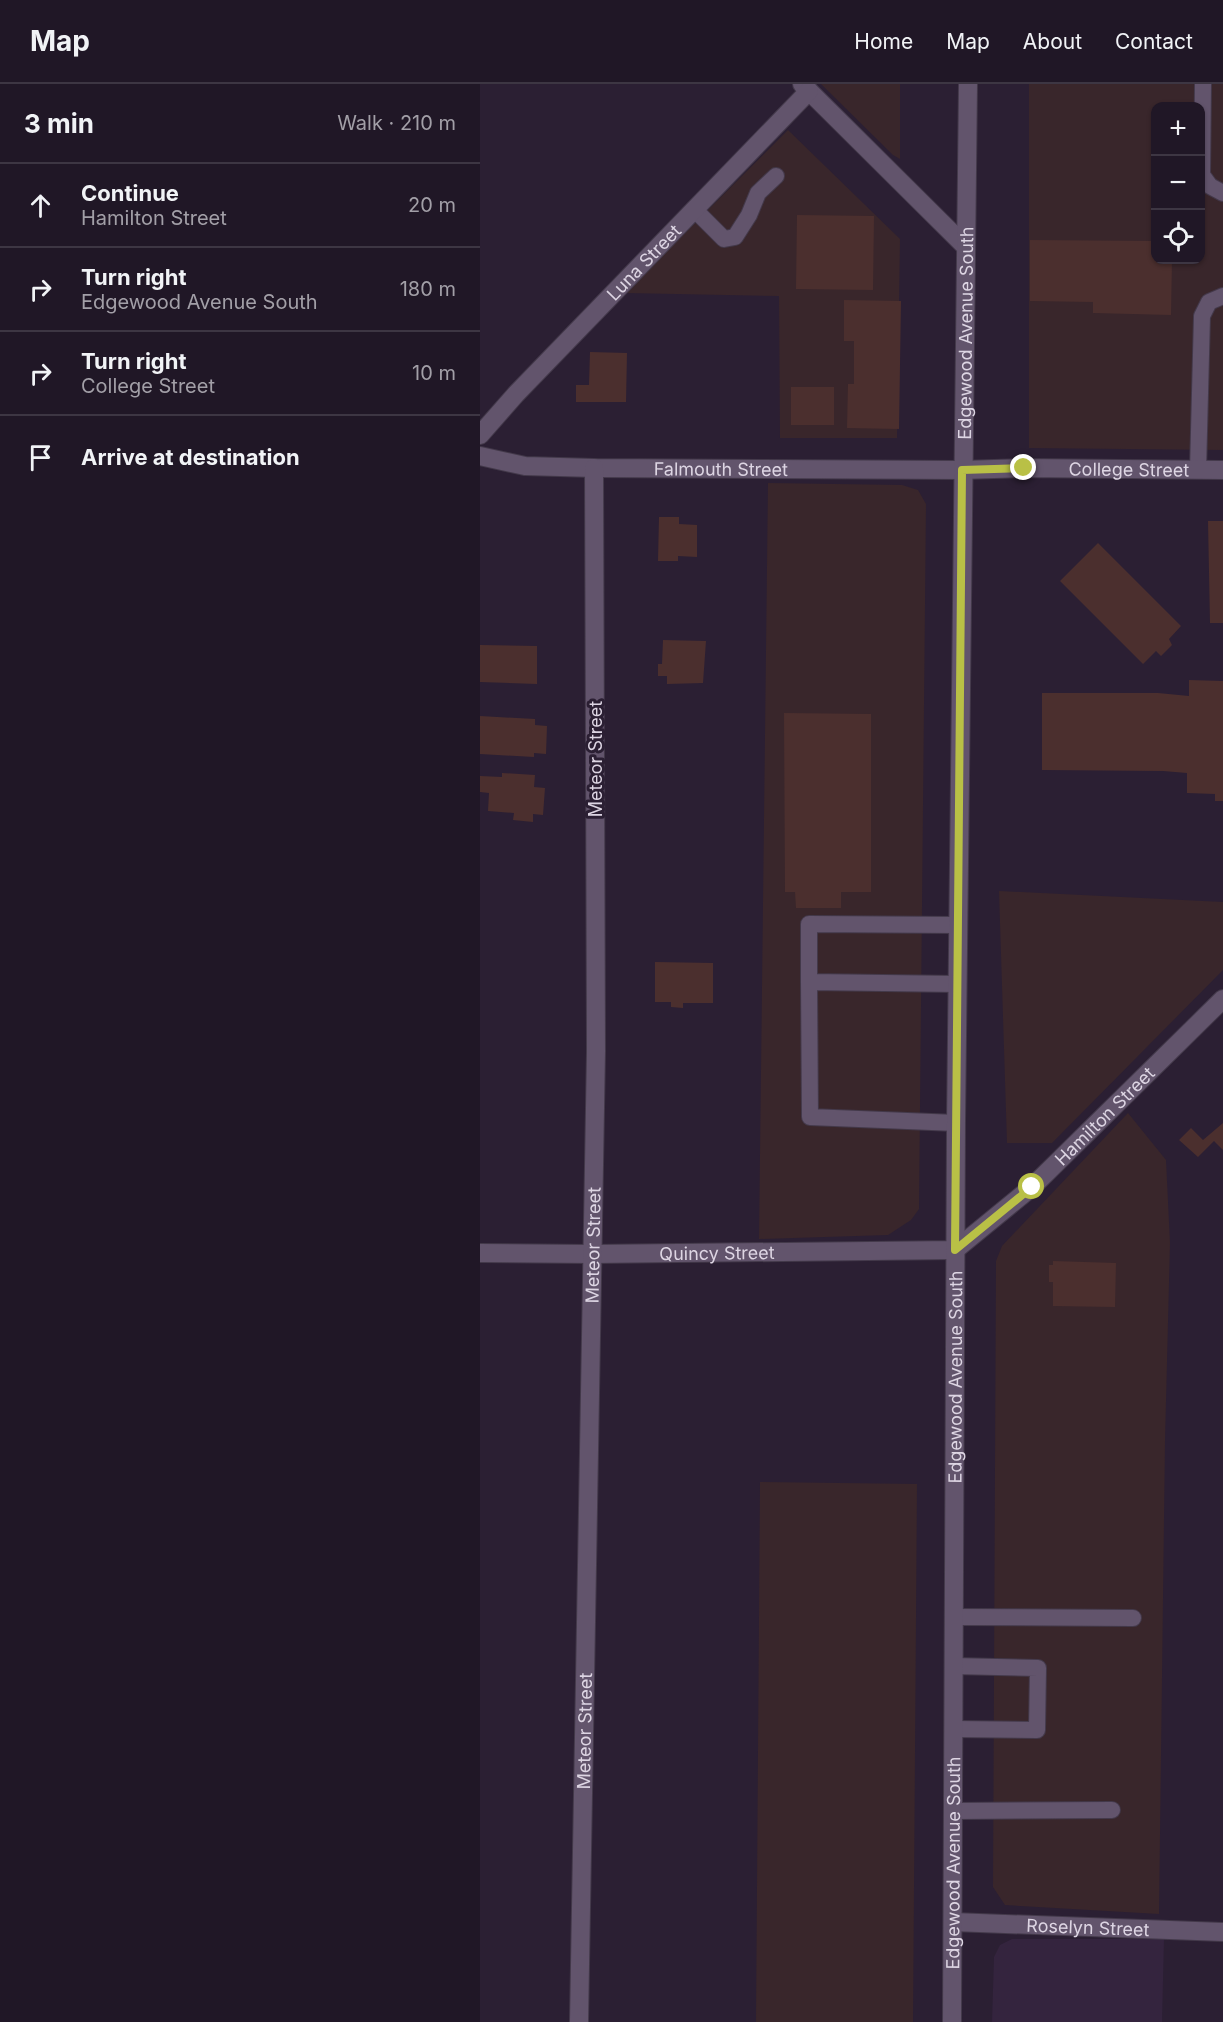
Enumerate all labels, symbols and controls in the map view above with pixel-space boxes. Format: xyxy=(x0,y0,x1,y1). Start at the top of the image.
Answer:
text: Map xyxy=(30,24,90,58)
text: Home xyxy=(854,29,913,54)
text: Map xyxy=(946,29,990,54)
text: About xyxy=(1023,29,1082,54)
text: Contact xyxy=(1115,29,1193,54)
map controls xyxy=(1151,102,1205,264)
button: + xyxy=(1151,102,1205,156)
text: 3 min xyxy=(24,108,94,139)
text: Walk · 210 m xyxy=(337,111,456,135)
button: − xyxy=(1151,156,1205,210)
text: Continue xyxy=(81,180,179,206)
icon: ahead xyxy=(24,189,57,222)
text: 20 m xyxy=(408,193,456,217)
text: Hamilton Street xyxy=(81,206,227,230)
button: locate xyxy=(1151,210,1205,264)
street label: Luna Street xyxy=(602,220,685,304)
street label: Edgewood Avenue South xyxy=(953,226,977,440)
text: Turn right xyxy=(81,264,187,290)
icon: right xyxy=(24,273,57,306)
text: 180 m xyxy=(400,277,456,301)
text: Edgewood Avenue South xyxy=(81,290,318,314)
text: Turn right xyxy=(81,348,187,374)
icon: right xyxy=(24,357,57,390)
text: 10 m xyxy=(412,361,456,385)
text: College Street xyxy=(81,374,215,398)
icon: arrive xyxy=(24,441,57,474)
text: Arrive at destination xyxy=(81,444,300,470)
route end xyxy=(1010,454,1036,480)
street label: Falmouth Street xyxy=(654,458,788,480)
street label: College Street xyxy=(1068,458,1189,480)
street label: Meteor Street xyxy=(585,701,606,817)
street label: Hamilton Street xyxy=(1050,1062,1159,1169)
route start xyxy=(1018,1173,1044,1199)
street label: Meteor Street xyxy=(581,1187,604,1304)
street label: Quincy Street xyxy=(659,1241,775,1264)
street label: Edgewood Avenue South xyxy=(944,1270,966,1484)
street label: Meteor Street xyxy=(573,1673,596,1789)
street label: Edgewood Avenue South xyxy=(942,1756,964,1970)
street label: Roselyn Street xyxy=(1026,1914,1150,1940)

